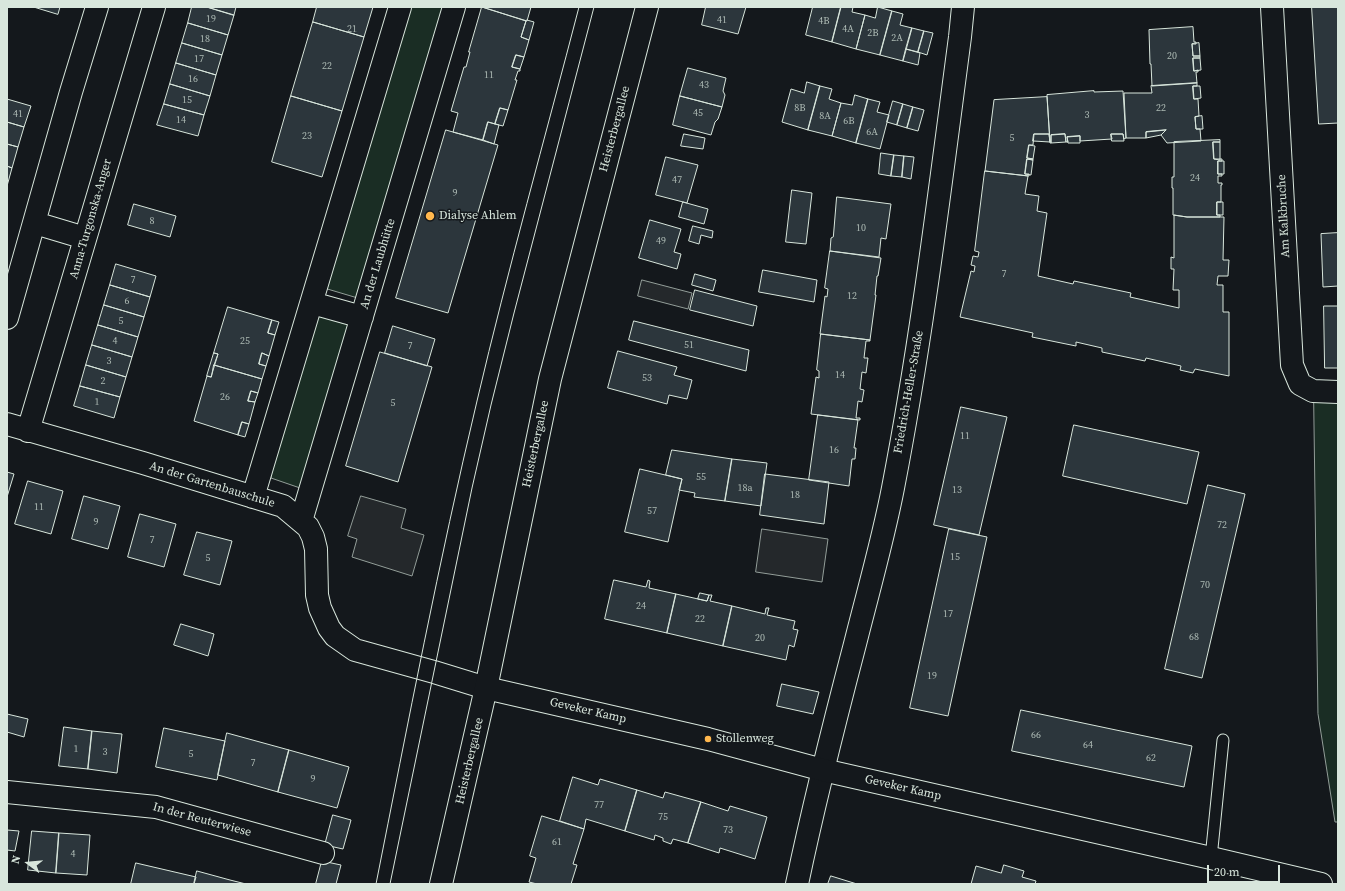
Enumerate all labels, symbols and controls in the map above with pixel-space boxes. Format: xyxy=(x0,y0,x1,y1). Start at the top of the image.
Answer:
house number: 19 xyxy=(206,13,216,25)
house number: 41 xyxy=(717,14,727,26)
house number: 4B xyxy=(818,15,830,27)
house number: 21 xyxy=(347,23,357,35)
house number: 4A xyxy=(842,23,854,35)
house number: 2B xyxy=(867,27,879,39)
house number: 2A xyxy=(891,32,903,44)
house number: 18 xyxy=(200,33,210,45)
house number: 20 xyxy=(1167,50,1177,62)
house number: 17 xyxy=(194,53,204,65)
house number: 22 xyxy=(322,60,332,72)
house number: 11 xyxy=(484,69,494,81)
house number: 16 xyxy=(188,73,198,85)
house number: 43 xyxy=(699,79,709,91)
street label: Heisterbergallee xyxy=(597,84,633,174)
house number: 15 xyxy=(182,94,192,106)
house number: 8B xyxy=(794,102,806,114)
house number: 22 xyxy=(1156,102,1166,114)
house number: 45 xyxy=(693,107,703,119)
house number: 41 xyxy=(13,108,23,120)
house number: 3 xyxy=(1085,109,1089,121)
house number: 8A xyxy=(819,110,831,122)
house number: 14 xyxy=(176,114,186,126)
house number: 6B xyxy=(843,115,855,127)
house number: 6A xyxy=(866,126,878,138)
house number: 23 xyxy=(302,130,312,142)
house number: 5 xyxy=(1010,132,1014,144)
street label: Anna-Turgonska-Anger xyxy=(67,157,115,281)
house number: 24 xyxy=(1190,172,1200,184)
house number: 47 xyxy=(672,174,682,186)
street label: Am Kalkbruche xyxy=(1275,174,1293,258)
house number: 9 xyxy=(453,187,457,199)
place label: Dialyse Ahlem xyxy=(439,209,516,223)
marker: Dialyse Ahlem xyxy=(424,210,436,222)
house number: 8 xyxy=(150,215,154,227)
street label: An der Laubhütte xyxy=(357,217,399,311)
house number: 10 xyxy=(856,222,866,234)
house number: 49 xyxy=(656,235,666,247)
house number: 7 xyxy=(1002,268,1006,280)
house number: 7 xyxy=(131,274,135,286)
house number: 12 xyxy=(847,290,857,302)
house number: 6 xyxy=(125,295,129,307)
house number: 5 xyxy=(119,315,123,327)
street label: Friedrich-Heller-Straße xyxy=(891,329,927,455)
house number: 4 xyxy=(113,335,117,347)
house number: 25 xyxy=(240,335,250,347)
house number: 51 xyxy=(684,339,694,351)
house number: 7 xyxy=(408,340,412,352)
house number: 3 xyxy=(107,355,111,367)
house number: 14 xyxy=(835,369,845,381)
house number: 53 xyxy=(642,372,652,384)
house number: 2 xyxy=(101,375,105,387)
house number: 26 xyxy=(220,391,230,403)
house number: 1 xyxy=(95,396,99,408)
house number: 5 xyxy=(391,397,395,409)
street label: Heisterbergallee xyxy=(520,399,552,489)
house number: 11 xyxy=(960,430,970,442)
house number: 16 xyxy=(829,444,839,456)
street label: An der Gartenbauschule xyxy=(148,459,276,511)
house number: 55 xyxy=(696,471,706,483)
house number: 18a xyxy=(737,482,753,494)
house number: 13 xyxy=(952,484,962,496)
house number: 18 xyxy=(790,489,800,501)
house number: 11 xyxy=(34,501,44,513)
house number: 57 xyxy=(647,505,657,517)
house number: 9 xyxy=(94,516,98,528)
house number: 72 xyxy=(1217,519,1227,531)
house number: 7 xyxy=(150,534,154,546)
house number: 15 xyxy=(950,551,960,563)
house number: 5 xyxy=(206,552,210,564)
house number: 70 xyxy=(1200,579,1210,591)
house number: 24 xyxy=(636,600,646,612)
house number: 17 xyxy=(943,608,953,620)
house number: 22 xyxy=(695,613,705,625)
house number: 68 xyxy=(1189,631,1199,643)
house number: 20 xyxy=(755,632,765,644)
house number: 19 xyxy=(927,670,937,682)
street label: Geveker Kamp xyxy=(548,695,628,727)
street label: Heisterbergallee xyxy=(453,716,487,806)
house number: 66 xyxy=(1031,729,1041,741)
place label: Stollenweg xyxy=(716,732,774,746)
marker: Stollenweg xyxy=(703,734,713,744)
house number: 64 xyxy=(1083,739,1093,751)
house number: 1 xyxy=(74,743,78,755)
house number: 3 xyxy=(103,746,107,758)
house number: 5 xyxy=(189,748,193,760)
house number: 62 xyxy=(1146,752,1156,764)
house number: 7 xyxy=(251,757,255,769)
street label: Geveker Kamp xyxy=(863,772,943,804)
house number: 9 xyxy=(311,773,315,785)
house number: 77 xyxy=(594,799,604,811)
street label: In der Reuterwiese xyxy=(151,800,253,840)
house number: 75 xyxy=(658,811,668,823)
house number: 73 xyxy=(723,824,733,836)
house number: 61 xyxy=(552,836,562,848)
north arrow xyxy=(8,843,48,883)
house number: 4 xyxy=(71,848,75,860)
text: N xyxy=(8,854,24,865)
scale bar xyxy=(1209,857,1282,883)
text: 20 m xyxy=(1214,864,1240,880)

